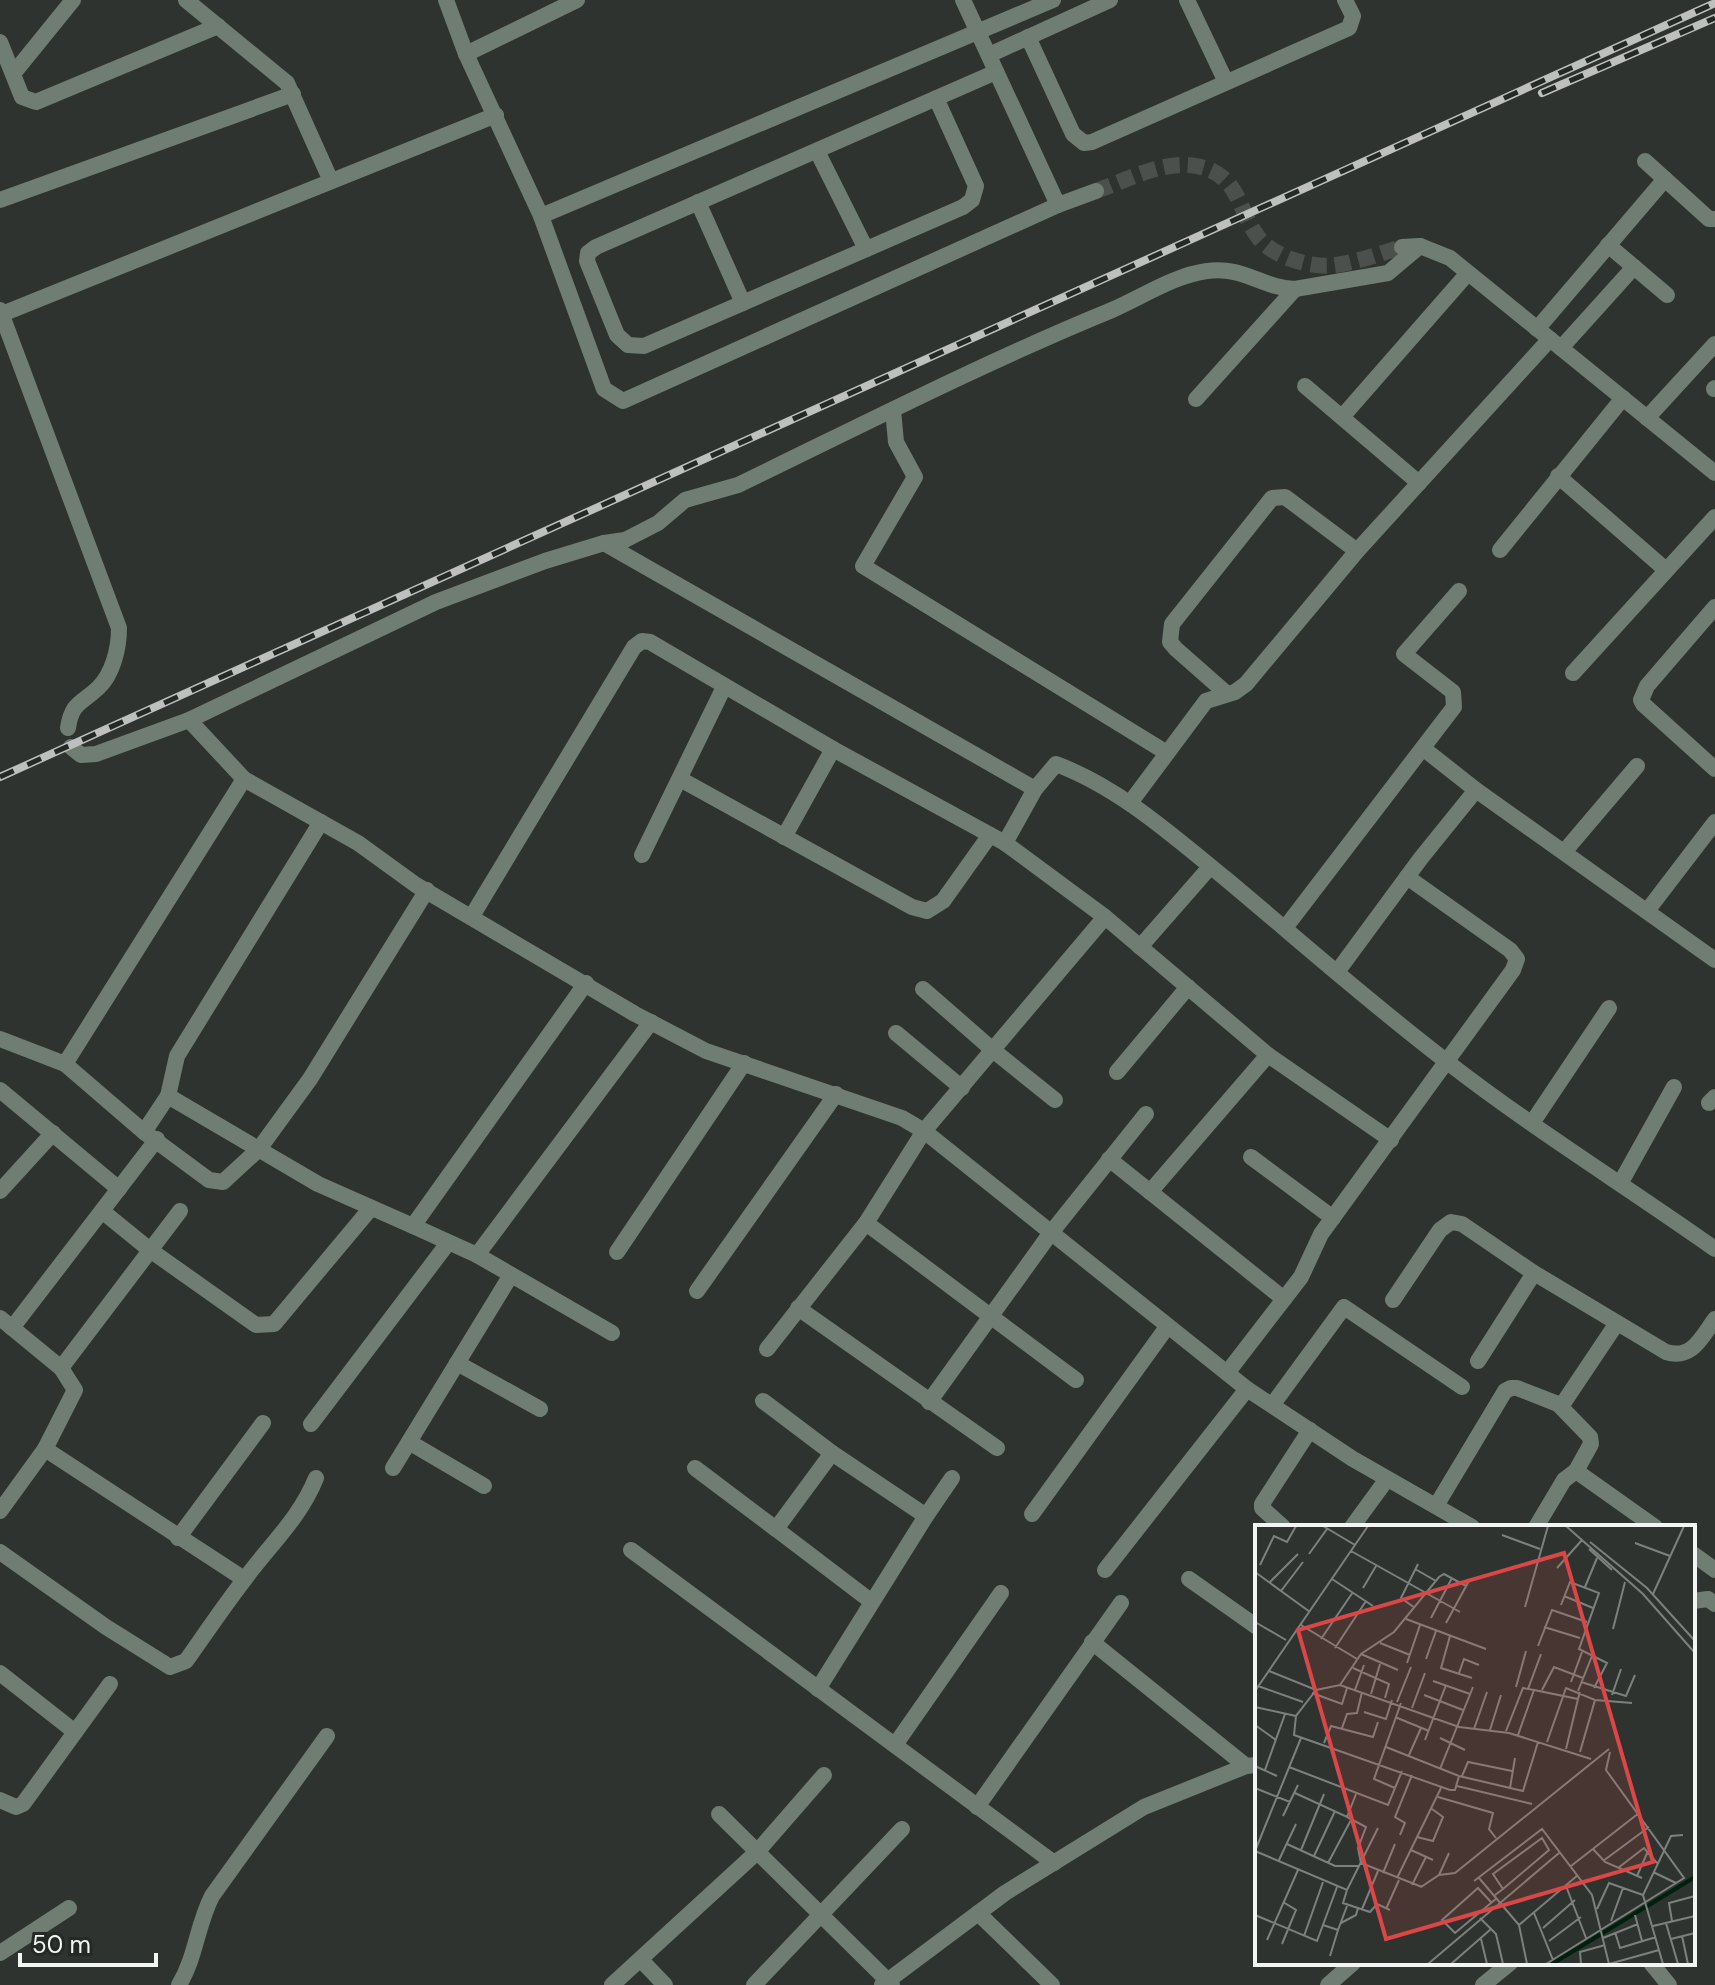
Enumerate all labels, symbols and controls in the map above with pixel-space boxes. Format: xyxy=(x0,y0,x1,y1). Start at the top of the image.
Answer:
inset map xyxy=(1255,1525,1695,1965)
scale bar xyxy=(20,1917,156,1967)
text: 50 m xyxy=(32,1929,91,1960)

